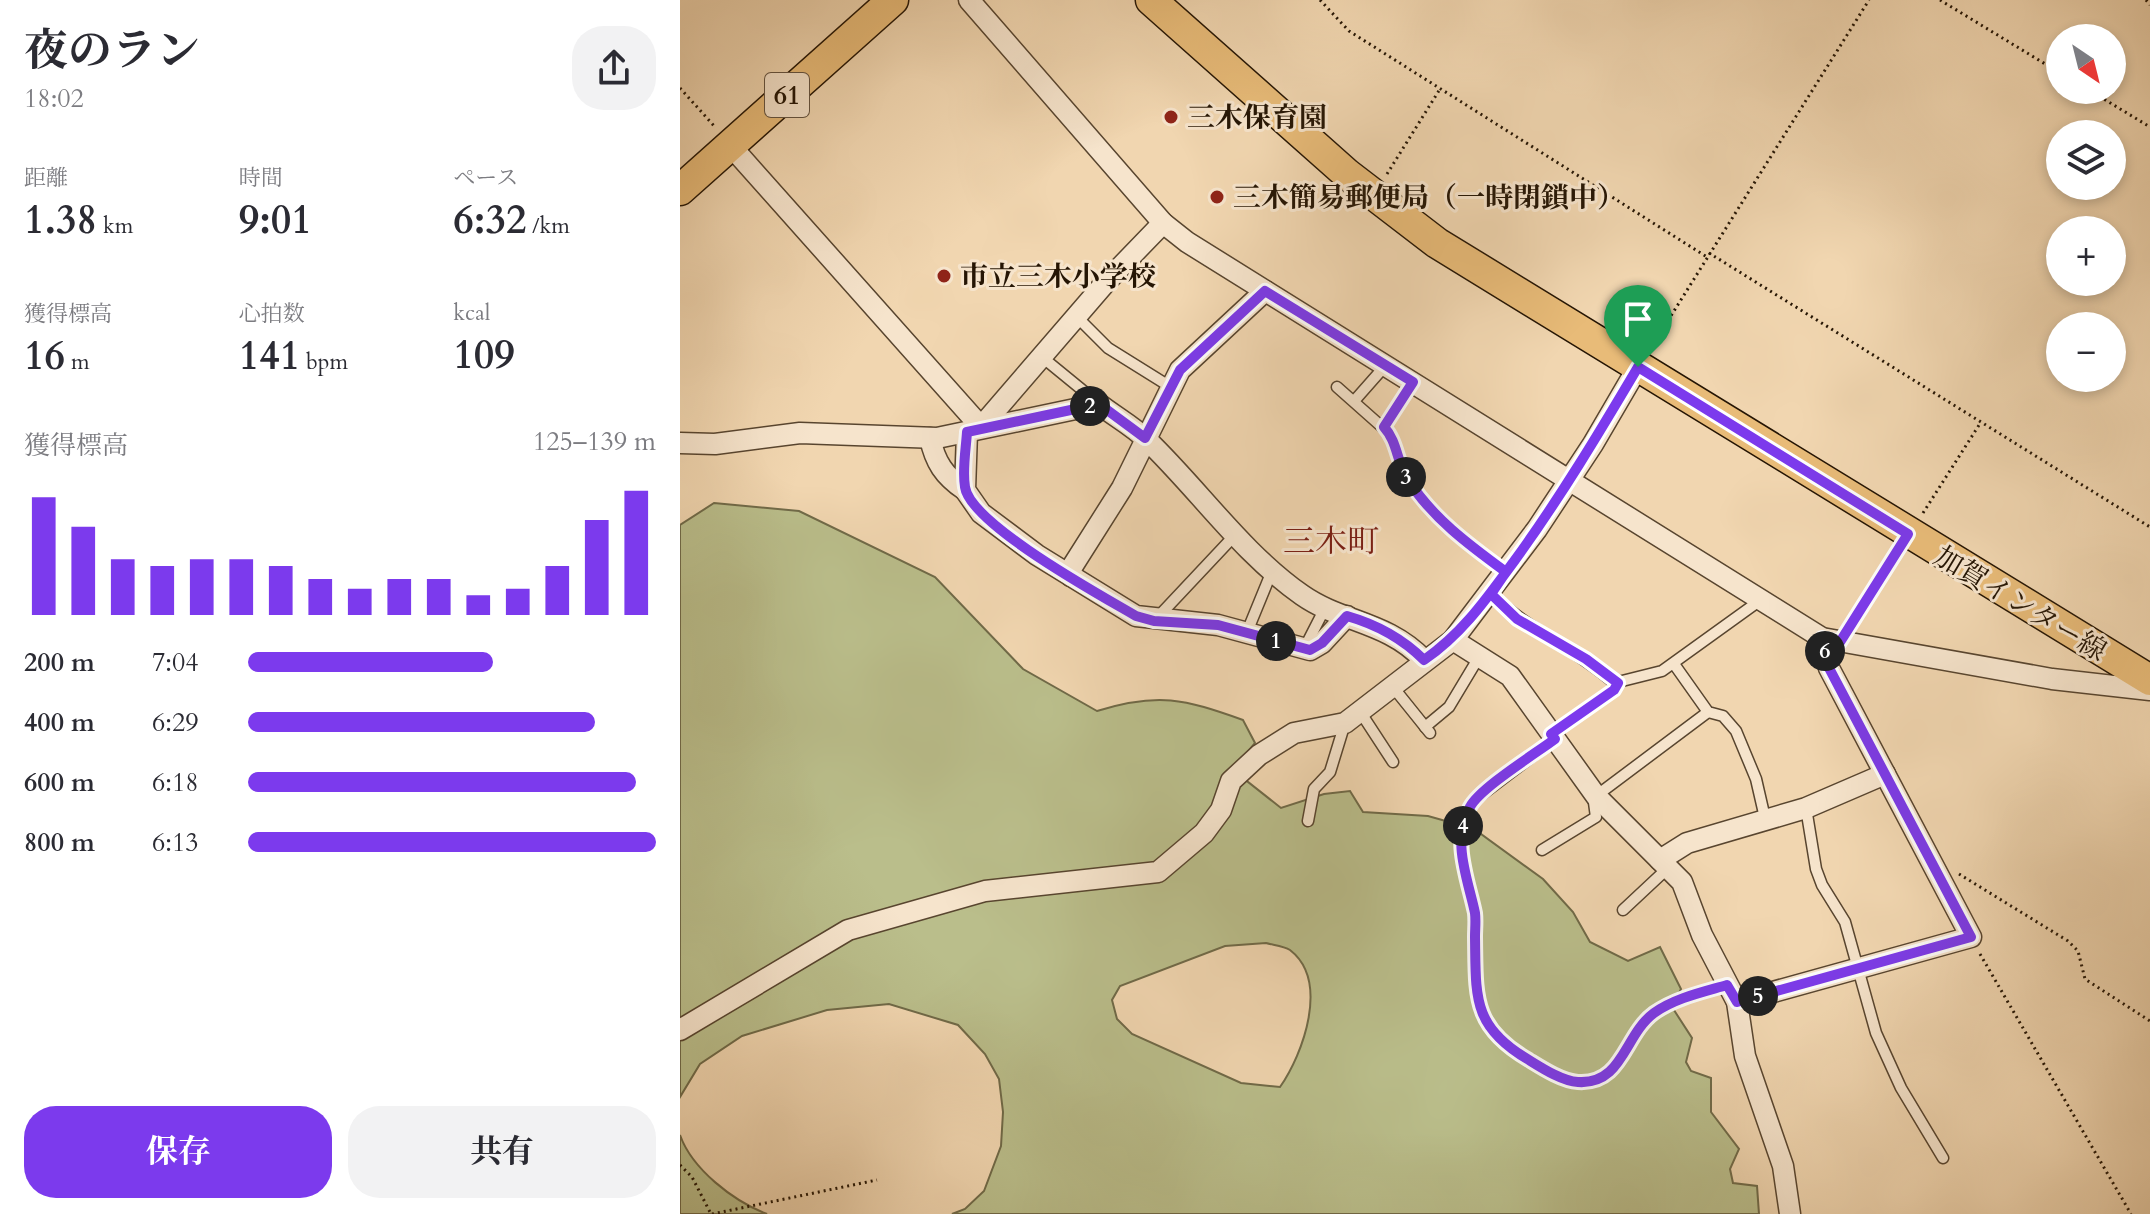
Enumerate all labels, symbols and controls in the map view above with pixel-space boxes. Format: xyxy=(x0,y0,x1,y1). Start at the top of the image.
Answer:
text: 夜のラン xyxy=(24,21,200,81)
north arrow xyxy=(2046,24,2126,104)
map controls xyxy=(2046,24,2126,392)
button: share xyxy=(572,26,656,110)
road number: 61 xyxy=(765,73,809,117)
text: 18:02 xyxy=(24,81,84,116)
place label: 三木保育園 xyxy=(1187,99,1327,137)
marker: 三木保育園 xyxy=(1162,108,1180,126)
button: layers xyxy=(2046,120,2126,200)
text: 距離 xyxy=(24,163,68,193)
text: 時間 xyxy=(239,163,283,193)
text: ペース xyxy=(453,163,518,193)
place label: 三木簡易郵便局（一時閉鎖中） xyxy=(1233,179,1625,217)
marker: 三木簡易郵便局（一時閉鎖中） xyxy=(1208,188,1226,206)
text: 1.38 xyxy=(24,193,97,248)
text: 9:01 xyxy=(239,193,312,248)
text: 6:32 xyxy=(453,193,526,248)
text: km xyxy=(97,211,133,241)
text: /km xyxy=(526,211,570,241)
button: + xyxy=(2046,216,2126,296)
place label: 市立三木小学校 xyxy=(960,258,1156,296)
marker: 市立三木小学校 xyxy=(935,267,953,285)
pin xyxy=(1604,285,1672,367)
icon: arrive xyxy=(1616,297,1660,341)
text: kcal xyxy=(453,298,490,328)
text: 獲得標高 xyxy=(24,299,112,329)
text: 心拍数 xyxy=(239,299,305,329)
button: − xyxy=(2046,312,2126,392)
text: 109 xyxy=(453,328,515,383)
text: 16 xyxy=(24,329,65,384)
text: 141 xyxy=(239,329,300,384)
text: m xyxy=(65,347,90,377)
text: bpm xyxy=(300,347,348,377)
pin: 2 xyxy=(1070,386,1110,426)
text: 2 xyxy=(1084,391,1096,421)
text: 125–139 m xyxy=(533,424,656,459)
text: 獲得標高 xyxy=(24,428,128,463)
pin: 3 xyxy=(1386,457,1426,497)
text: 3 xyxy=(1400,462,1412,492)
district label: 三木町 xyxy=(1283,520,1379,564)
street label: 加賀インター線 xyxy=(1927,537,2114,670)
pin: 1 xyxy=(1256,621,1296,661)
text: 1 xyxy=(1270,626,1282,656)
pin: 6 xyxy=(1805,631,1845,671)
text: 6 xyxy=(1819,636,1831,666)
text: 200 m xyxy=(24,645,95,680)
text: 7:04 xyxy=(152,645,199,680)
text: 400 m xyxy=(24,705,95,740)
text: 6:29 xyxy=(152,705,199,740)
text: 600 m xyxy=(24,765,95,800)
text: 6:18 xyxy=(152,765,199,800)
pin: 4 xyxy=(1443,806,1483,846)
text: 4 xyxy=(1457,811,1469,841)
text: 800 m xyxy=(24,825,95,860)
text: 6:13 xyxy=(152,825,199,860)
pin: 5 xyxy=(1738,976,1778,1016)
text: 5 xyxy=(1752,981,1764,1011)
button: 保存 xyxy=(24,1106,332,1198)
button: 共有 xyxy=(348,1106,656,1198)

